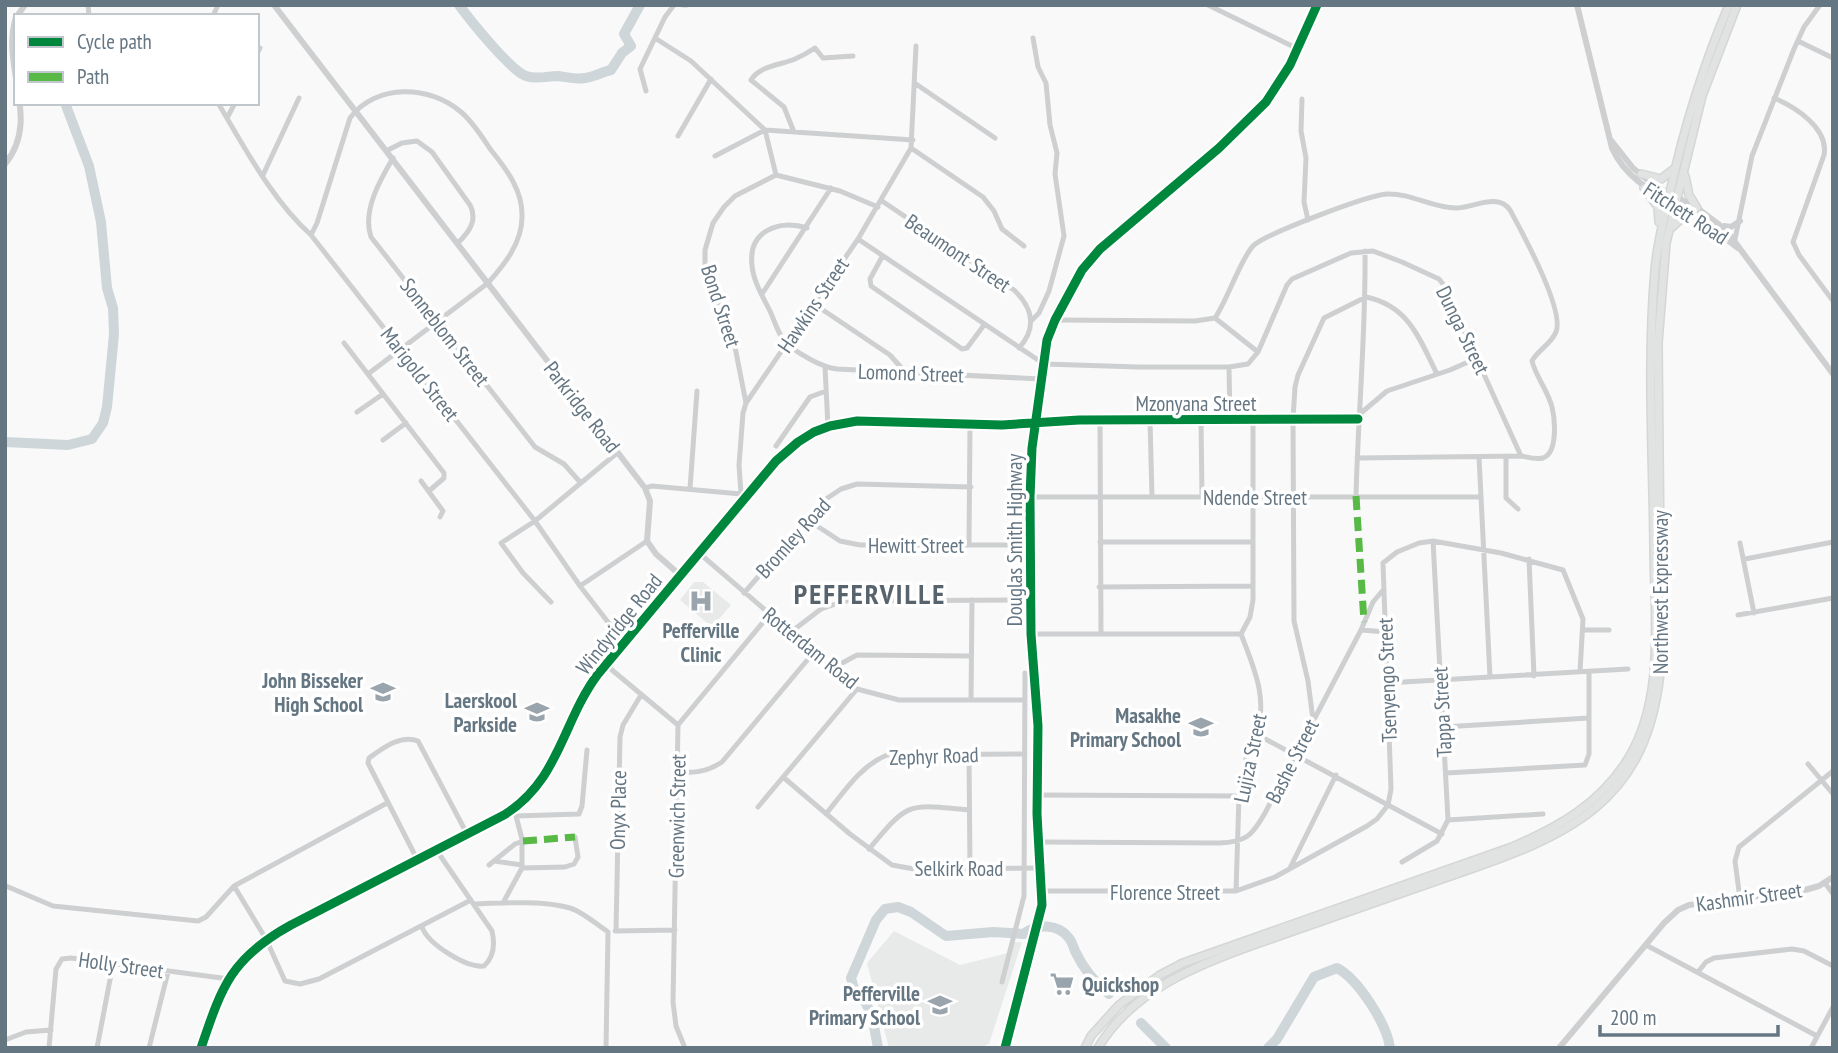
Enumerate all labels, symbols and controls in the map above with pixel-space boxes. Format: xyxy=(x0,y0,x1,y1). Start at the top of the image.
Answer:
legend xyxy=(14,14,259,105)
text: Cycle path xyxy=(77,28,152,55)
text: Path xyxy=(77,63,109,90)
street label: Fitchett Road xyxy=(1638,176,1734,250)
street label: Beaumont Street xyxy=(900,208,1016,298)
street label: Hawkins Street xyxy=(771,252,855,358)
street label: Bond Street xyxy=(695,261,747,351)
street label: Sonneblom Street xyxy=(394,273,496,392)
street label: Dunga Street xyxy=(1430,281,1496,379)
street label: Marigold Street xyxy=(375,322,465,427)
street label: Parkridge Road xyxy=(538,356,626,458)
street label: Lomond Street xyxy=(858,358,965,388)
street label: Mzonyana Street xyxy=(1136,390,1257,417)
street label: Douglas Smith Highway xyxy=(1001,454,1028,626)
street label: Ndende Street xyxy=(1203,484,1307,511)
street label: Bromley Road xyxy=(750,492,836,584)
street label: Northwest Expressway xyxy=(1647,510,1674,674)
street label: Hewitt Street xyxy=(868,532,964,559)
street label: Windyridge Road xyxy=(570,568,668,680)
district label: PEFFERVILLE xyxy=(794,575,946,612)
hospital icon: Pefferville Clinic xyxy=(687,587,715,615)
street label: Rotterdam Road xyxy=(758,601,864,695)
place label: Pefferville Clinic xyxy=(662,617,740,668)
street label: Tsenyengo Street xyxy=(1371,617,1403,743)
street label: Tappa Street xyxy=(1426,666,1458,758)
place label: John Bisseker High School xyxy=(261,667,364,718)
school or university icon: John Bisseker High School xyxy=(369,678,397,706)
place label: Laerskool Parkside xyxy=(445,687,518,738)
school or university icon: Laerskool Parkside xyxy=(523,698,551,726)
place label: Masakhe Primary School xyxy=(1070,702,1182,753)
street label: Lujiza Street xyxy=(1227,711,1273,805)
school or university icon: Masakhe Primary School xyxy=(1187,713,1215,741)
street label: Bashe Street xyxy=(1259,714,1325,808)
street label: Zephyr Road xyxy=(889,741,979,771)
street label: Greenwich Street xyxy=(662,754,692,878)
street label: Onyx Place xyxy=(604,770,632,850)
street label: Selkirk Road xyxy=(915,855,1003,882)
street label: Kashmir Street xyxy=(1694,876,1804,918)
street label: Florence Street xyxy=(1110,879,1220,906)
street label: Holly Street xyxy=(77,946,165,984)
supermarket icon: Quickshop xyxy=(1048,970,1076,998)
place label: Quickshop xyxy=(1082,971,1159,998)
place label: Pefferville Primary School xyxy=(809,980,921,1031)
school or university icon: Pefferville Primary School xyxy=(926,991,954,1019)
scale bar xyxy=(1600,993,1778,1038)
text: 200 m xyxy=(1610,1004,1656,1031)

